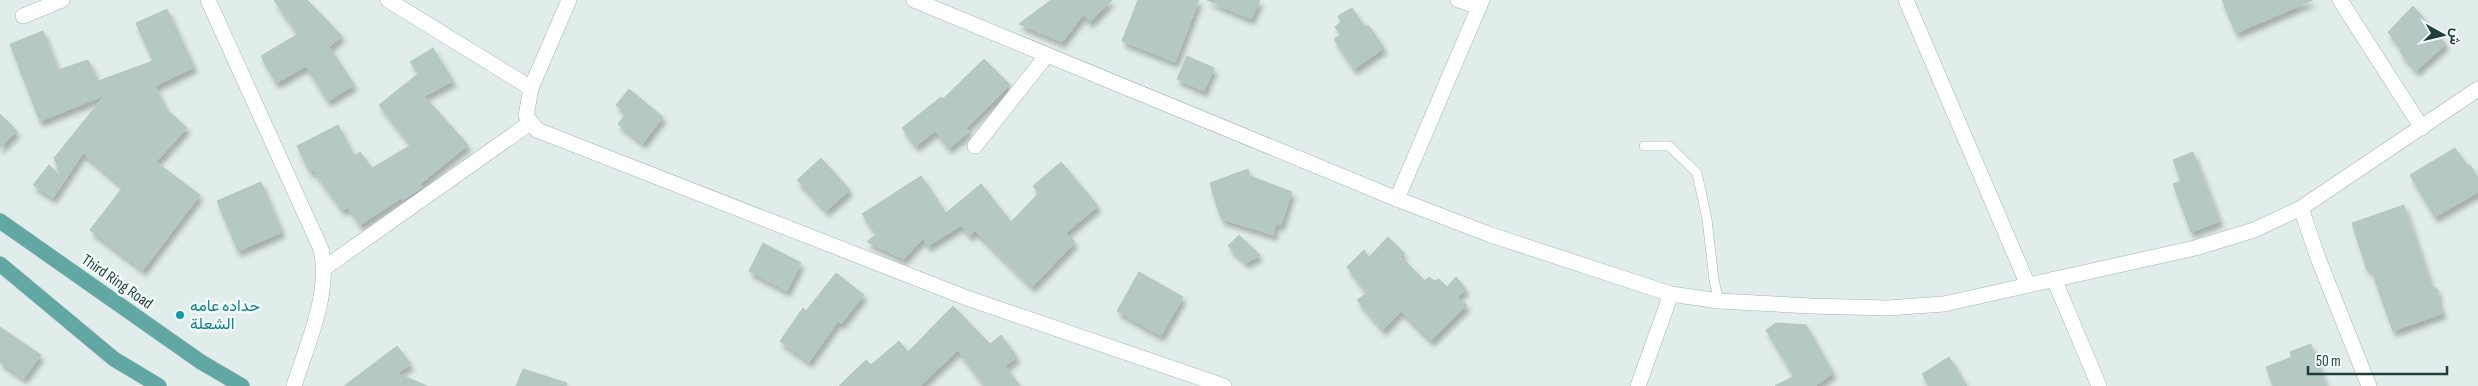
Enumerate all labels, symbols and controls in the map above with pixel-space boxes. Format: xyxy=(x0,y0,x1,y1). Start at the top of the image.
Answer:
north arrow xyxy=(2418,10,2468,60)
text: ش xyxy=(2446,27,2465,46)
street label: Third Ring Road xyxy=(78,251,156,313)
place label: حداده عامه الشعلة xyxy=(190,297,260,334)
marker: حداده عامه الشعلة xyxy=(174,309,186,321)
scale bar xyxy=(2308,344,2447,376)
text: 50 m xyxy=(2316,352,2341,371)

